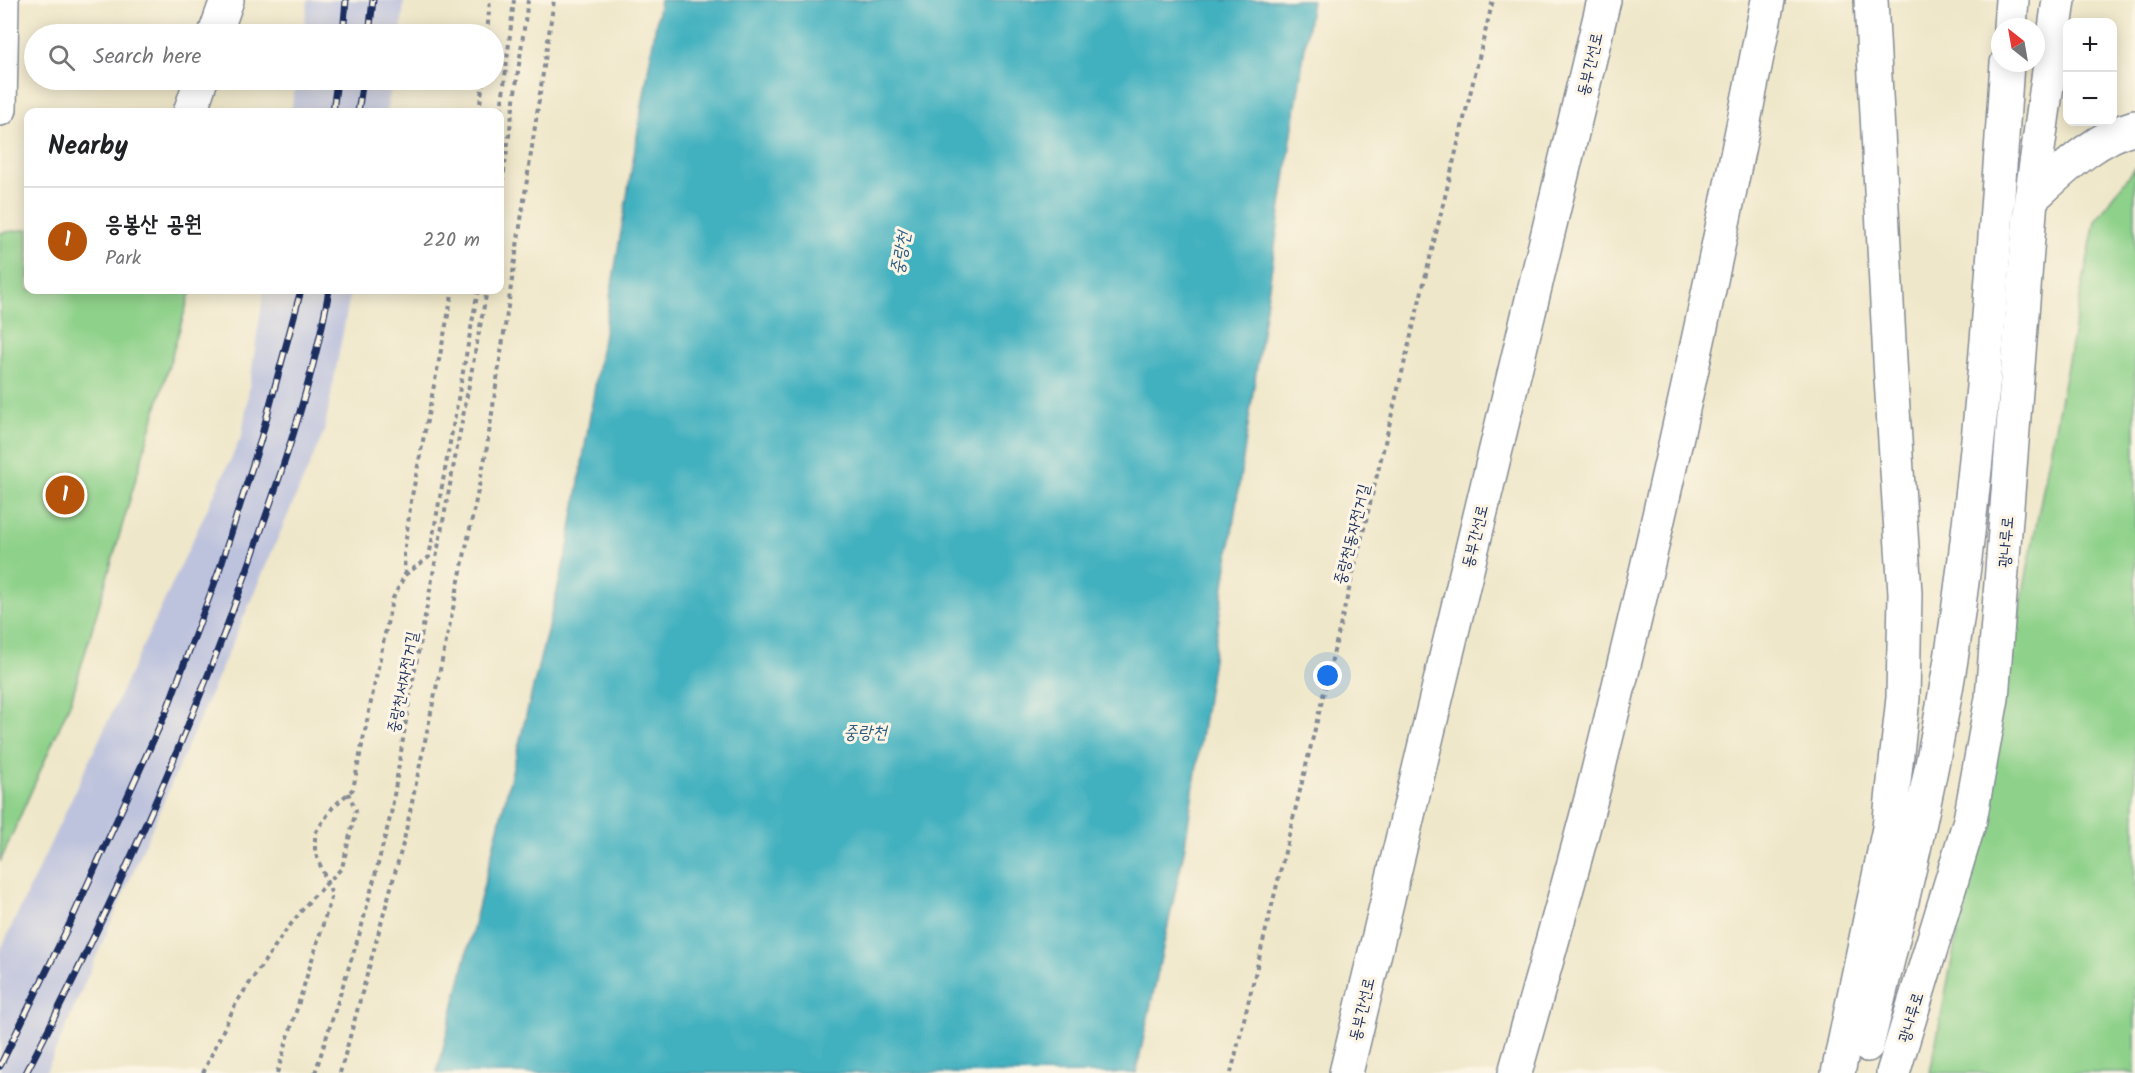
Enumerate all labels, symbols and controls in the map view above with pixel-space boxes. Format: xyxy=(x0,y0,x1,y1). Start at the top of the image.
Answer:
north arrow xyxy=(1991,18,2045,72)
map controls xyxy=(2063,18,2117,126)
button: + xyxy=(2063,18,2117,72)
search box xyxy=(24,24,504,90)
street label: 동부간선로 xyxy=(1571,30,1610,99)
text: Search here xyxy=(93,40,201,75)
icon: search xyxy=(45,41,78,74)
button: − xyxy=(2063,72,2117,126)
text: Nearby xyxy=(48,126,128,168)
text: 응봉산 공원 xyxy=(105,208,202,243)
text: 1 xyxy=(64,225,71,257)
text: 220 m xyxy=(423,225,480,257)
water label: 중랑천 xyxy=(883,228,920,277)
text: Park xyxy=(105,243,141,275)
pin: 1 xyxy=(46,472,84,518)
street label: 중랑천동자전거길 xyxy=(1328,481,1377,587)
street label: 동부간선로 xyxy=(1456,502,1495,571)
street label: 광나루로 xyxy=(1992,516,2021,569)
street label: 중랑천서자전거길 xyxy=(381,629,426,735)
your location xyxy=(1313,661,1342,690)
water label: 중랑천 xyxy=(843,719,888,748)
street label: 동부간선로 xyxy=(1343,975,1382,1044)
street label: 광나루로 xyxy=(1892,989,1931,1046)

